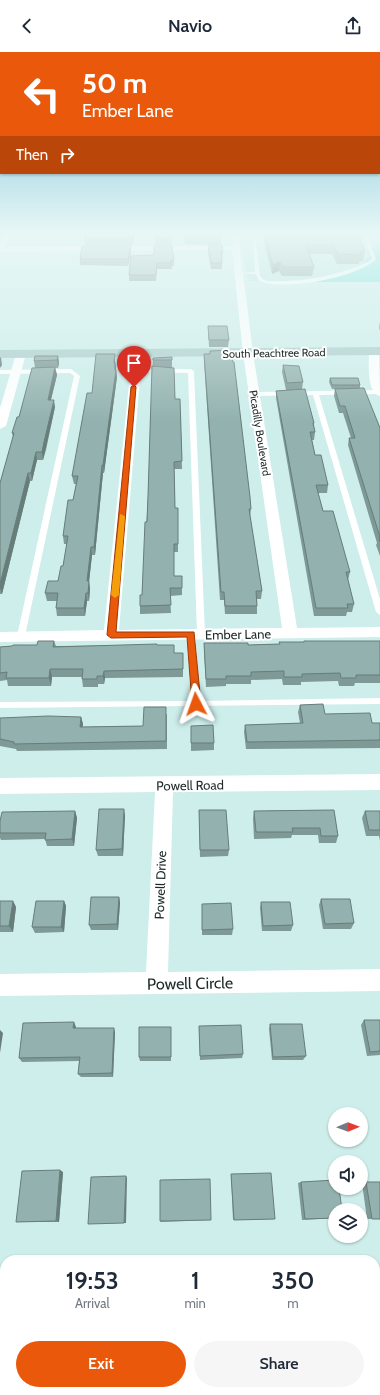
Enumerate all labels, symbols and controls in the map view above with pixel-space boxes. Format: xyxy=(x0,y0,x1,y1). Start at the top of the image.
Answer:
icon: back xyxy=(16,15,38,37)
text: Navio xyxy=(168,15,212,37)
icon: share xyxy=(342,15,364,37)
text: 50 m xyxy=(82,66,147,100)
icon: left xyxy=(16,68,68,120)
text: Ember Lane xyxy=(82,100,173,122)
icon: right xyxy=(56,144,78,166)
text: Then xyxy=(16,146,48,164)
street label: South Peachtree Road xyxy=(222,345,326,361)
pin xyxy=(117,346,151,387)
icon: arrive xyxy=(123,352,145,374)
street label: Picadilly Boulevard xyxy=(246,389,274,477)
street label: Ember Lane xyxy=(205,625,272,643)
position arrow xyxy=(175,683,217,725)
street label: Powell Road xyxy=(156,776,224,794)
street label: Powell Drive xyxy=(151,850,169,920)
street label: Powell Circle xyxy=(147,973,233,994)
north arrow xyxy=(328,1107,368,1147)
map controls xyxy=(328,1107,368,1243)
button: sound xyxy=(328,1155,368,1195)
button: layers xyxy=(328,1203,368,1243)
text: 19:53 xyxy=(66,1266,119,1295)
text: 1 xyxy=(191,1266,199,1295)
text: 350 xyxy=(272,1266,314,1295)
text: Arrival xyxy=(75,1295,110,1311)
text: min xyxy=(184,1295,206,1311)
text: m xyxy=(287,1295,299,1311)
button: Exit xyxy=(16,1341,186,1387)
button: Share xyxy=(194,1341,364,1387)

